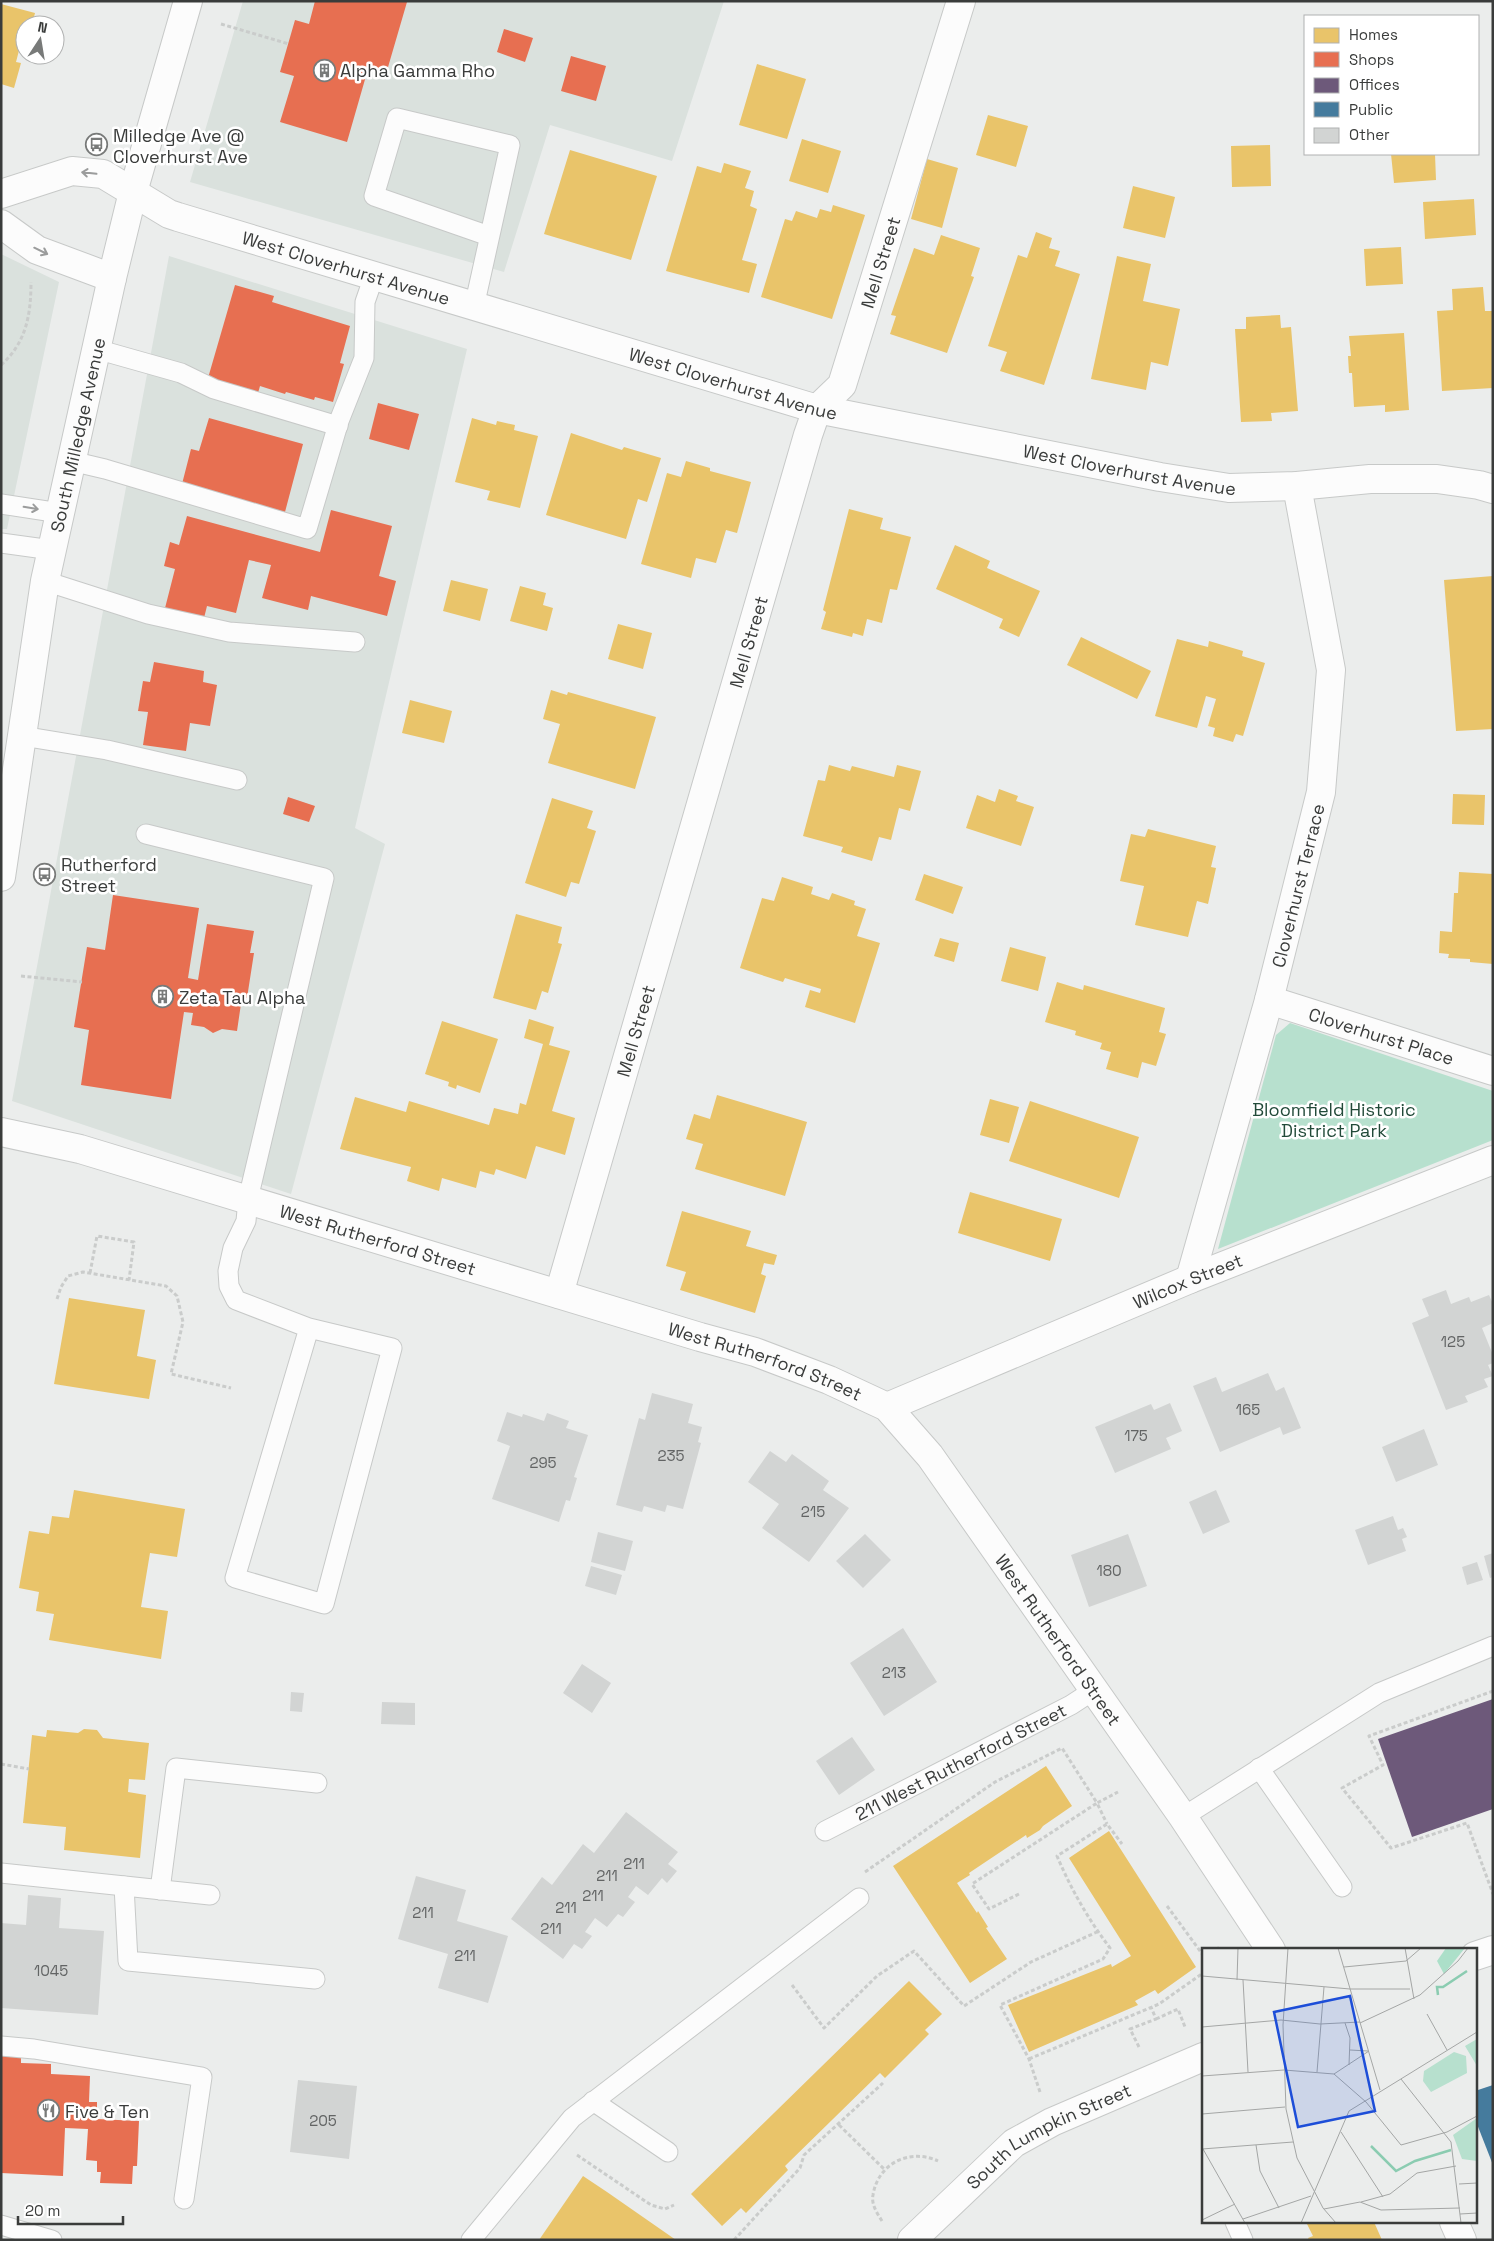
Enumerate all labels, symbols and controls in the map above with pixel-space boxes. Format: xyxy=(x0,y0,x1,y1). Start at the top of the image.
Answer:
north arrow xyxy=(15,15,65,65)
legend xyxy=(1304,15,1479,155)
text: N xyxy=(36,18,49,37)
text: Homes xyxy=(1349,25,1398,44)
text: Shops xyxy=(1349,50,1394,69)
building icon: Alpha Gamma Rho xyxy=(312,58,336,82)
place label: Alpha Gamma Rho xyxy=(340,59,495,82)
text: Offices xyxy=(1349,75,1400,94)
text: Public xyxy=(1349,100,1393,119)
place label: Milledge Ave @ Cloverhurst Ave xyxy=(113,124,248,168)
text: Other xyxy=(1349,125,1390,144)
bus stop icon: Milledge Ave @ Cloverhurst Ave xyxy=(85,133,109,157)
one-way arrow xyxy=(81,168,97,178)
street label: Mell Street xyxy=(855,214,905,311)
street label: West Cloverhurst Avenue xyxy=(239,225,453,310)
one-way arrow xyxy=(33,247,48,257)
street label: South Milledge Avenue xyxy=(45,335,110,534)
street label: West Cloverhurst Avenue xyxy=(626,342,839,424)
street label: West Cloverhurst Avenue xyxy=(1021,439,1236,500)
one-way arrow xyxy=(22,503,38,513)
street label: Mell Street xyxy=(724,593,772,691)
street label: Cloverhurst Terrace xyxy=(1266,801,1329,970)
place label: Rutherford Street xyxy=(61,853,157,897)
bus stop icon: Rutherford Street xyxy=(33,862,57,886)
street label: Mell Street xyxy=(611,982,660,1080)
building icon: Zeta Tau Alpha xyxy=(151,985,175,1009)
place label: Zeta Tau Alpha xyxy=(179,986,305,1009)
street label: Cloverhurst Place xyxy=(1306,1002,1457,1069)
park label: Bloomfield Historic District Park xyxy=(1252,1098,1416,1142)
street label: West Rutherford Street xyxy=(277,1199,479,1280)
street label: Wilcox Street xyxy=(1129,1248,1246,1313)
street label: West Rutherford Street xyxy=(665,1317,866,1405)
house number: 125 xyxy=(1441,1332,1465,1351)
house number: 165 xyxy=(1236,1400,1260,1419)
house number: 175 xyxy=(1124,1426,1148,1445)
house number: 235 xyxy=(657,1446,685,1465)
house number: 295 xyxy=(529,1453,557,1472)
house number: 215 xyxy=(801,1502,825,1521)
street label: West Rutherford Street xyxy=(991,1549,1127,1730)
house number: 180 xyxy=(1096,1561,1122,1580)
house number: 213 xyxy=(882,1663,906,1682)
street label: 211 West Rutherford Street xyxy=(851,1698,1070,1825)
house number: 211 xyxy=(623,1854,645,1873)
house number: 211 xyxy=(596,1866,618,1885)
house number: 211 xyxy=(582,1886,604,1905)
house number: 211 xyxy=(555,1898,577,1917)
house number: 211 xyxy=(412,1903,434,1922)
house number: 211 xyxy=(540,1919,562,1938)
house number: 211 xyxy=(454,1946,476,1965)
inset map xyxy=(1202,1948,1476,2224)
house number: 1045 xyxy=(34,1961,68,1980)
street label: South Lumpkin Street xyxy=(961,2078,1134,2194)
restaurant icon: Five & Ten xyxy=(37,2099,61,2123)
place label: Five & Ten xyxy=(65,2100,149,2123)
house number: 205 xyxy=(309,2111,337,2130)
scale bar xyxy=(18,2194,122,2226)
text: 20 m xyxy=(25,2201,60,2220)

